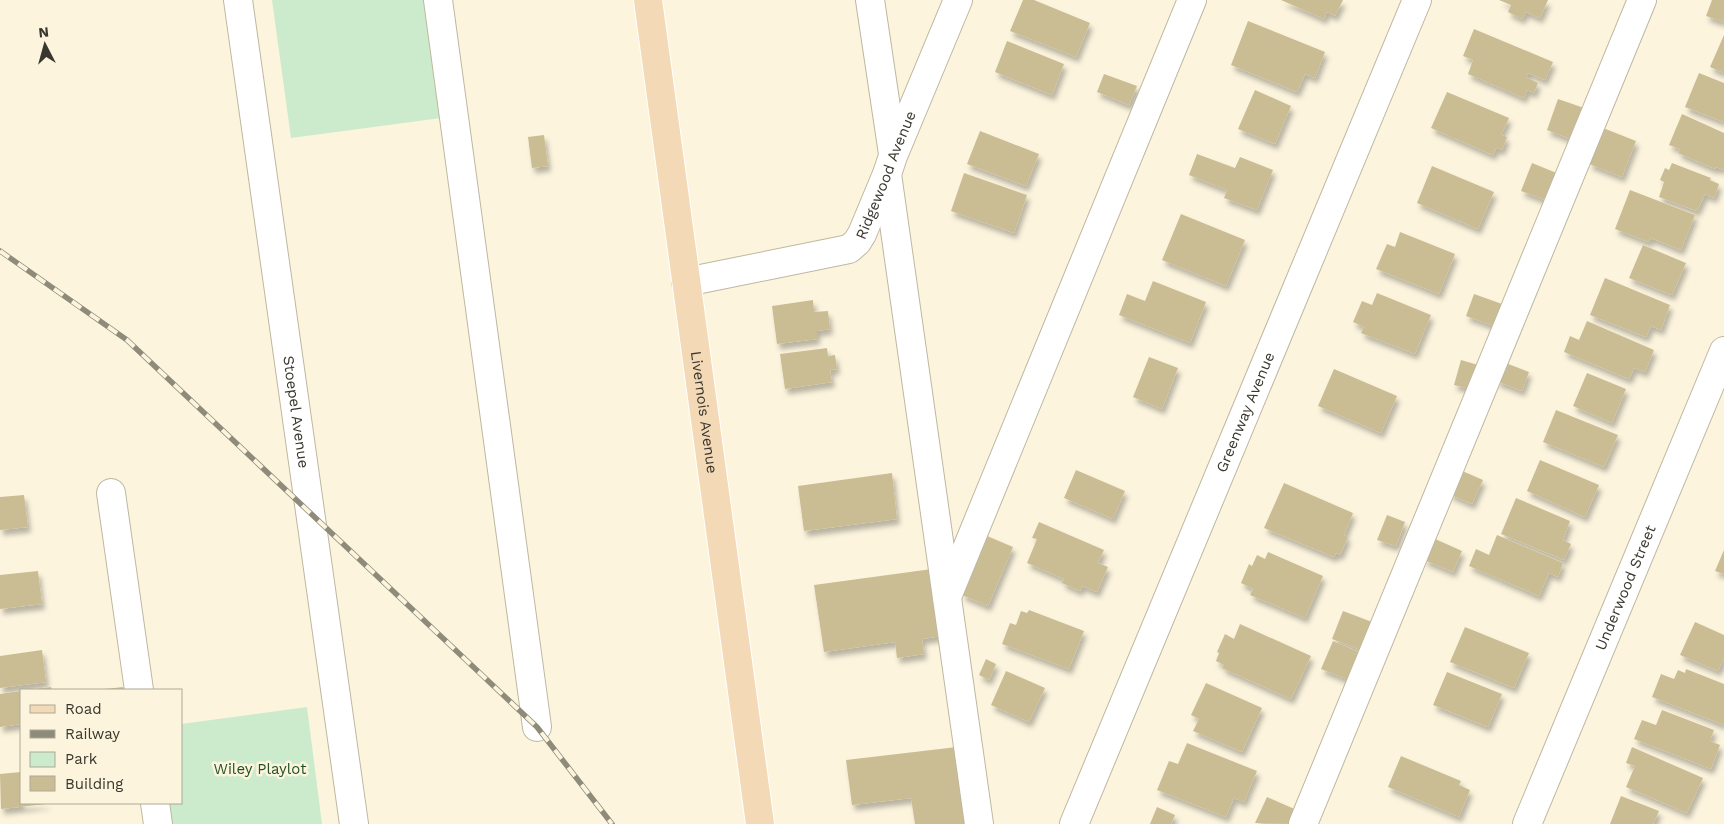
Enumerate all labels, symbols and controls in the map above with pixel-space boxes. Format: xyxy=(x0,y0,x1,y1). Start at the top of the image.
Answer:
north arrow xyxy=(20,20,70,70)
text: N xyxy=(38,24,50,41)
street label: Ridgewood Avenue xyxy=(852,108,920,242)
street label: Greenway Avenue xyxy=(1212,349,1278,475)
street label: Livernois Avenue xyxy=(687,350,721,475)
street label: Stoepel Avenue xyxy=(279,355,313,469)
street label: Underwood Street xyxy=(1591,522,1660,653)
legend xyxy=(20,689,182,804)
text: Road xyxy=(65,700,102,718)
text: Railway xyxy=(65,725,120,743)
text: Park xyxy=(65,750,98,768)
park label: Wiley Playlot xyxy=(213,760,307,778)
text: Building xyxy=(65,775,123,793)

